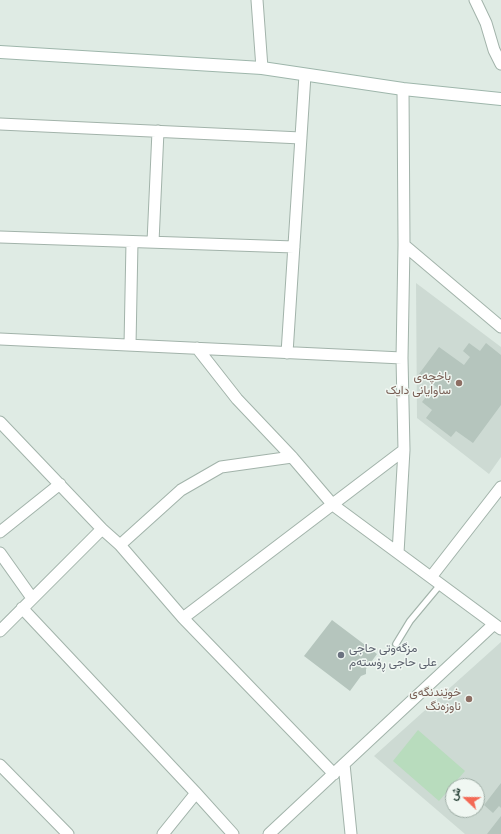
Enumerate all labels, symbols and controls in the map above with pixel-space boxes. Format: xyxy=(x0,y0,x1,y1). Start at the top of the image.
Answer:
place label: باخچەی ساوایانی دایک xyxy=(386,369,451,397)
marker: باخچەی ساوایانی دایک xyxy=(454,378,464,388)
place label: مزگەوتی حاجی علی حاجی ڕۆستەم xyxy=(349,641,437,669)
marker: مزگەوتی حاجی علی حاجی ڕۆستەم xyxy=(336,650,346,660)
place label: خوێندنگەی ناوزەنگ xyxy=(409,685,461,713)
marker: خوێندنگەی ناوزەنگ xyxy=(464,694,474,704)
north arrow xyxy=(445,778,485,818)
text: ش xyxy=(446,785,463,802)

